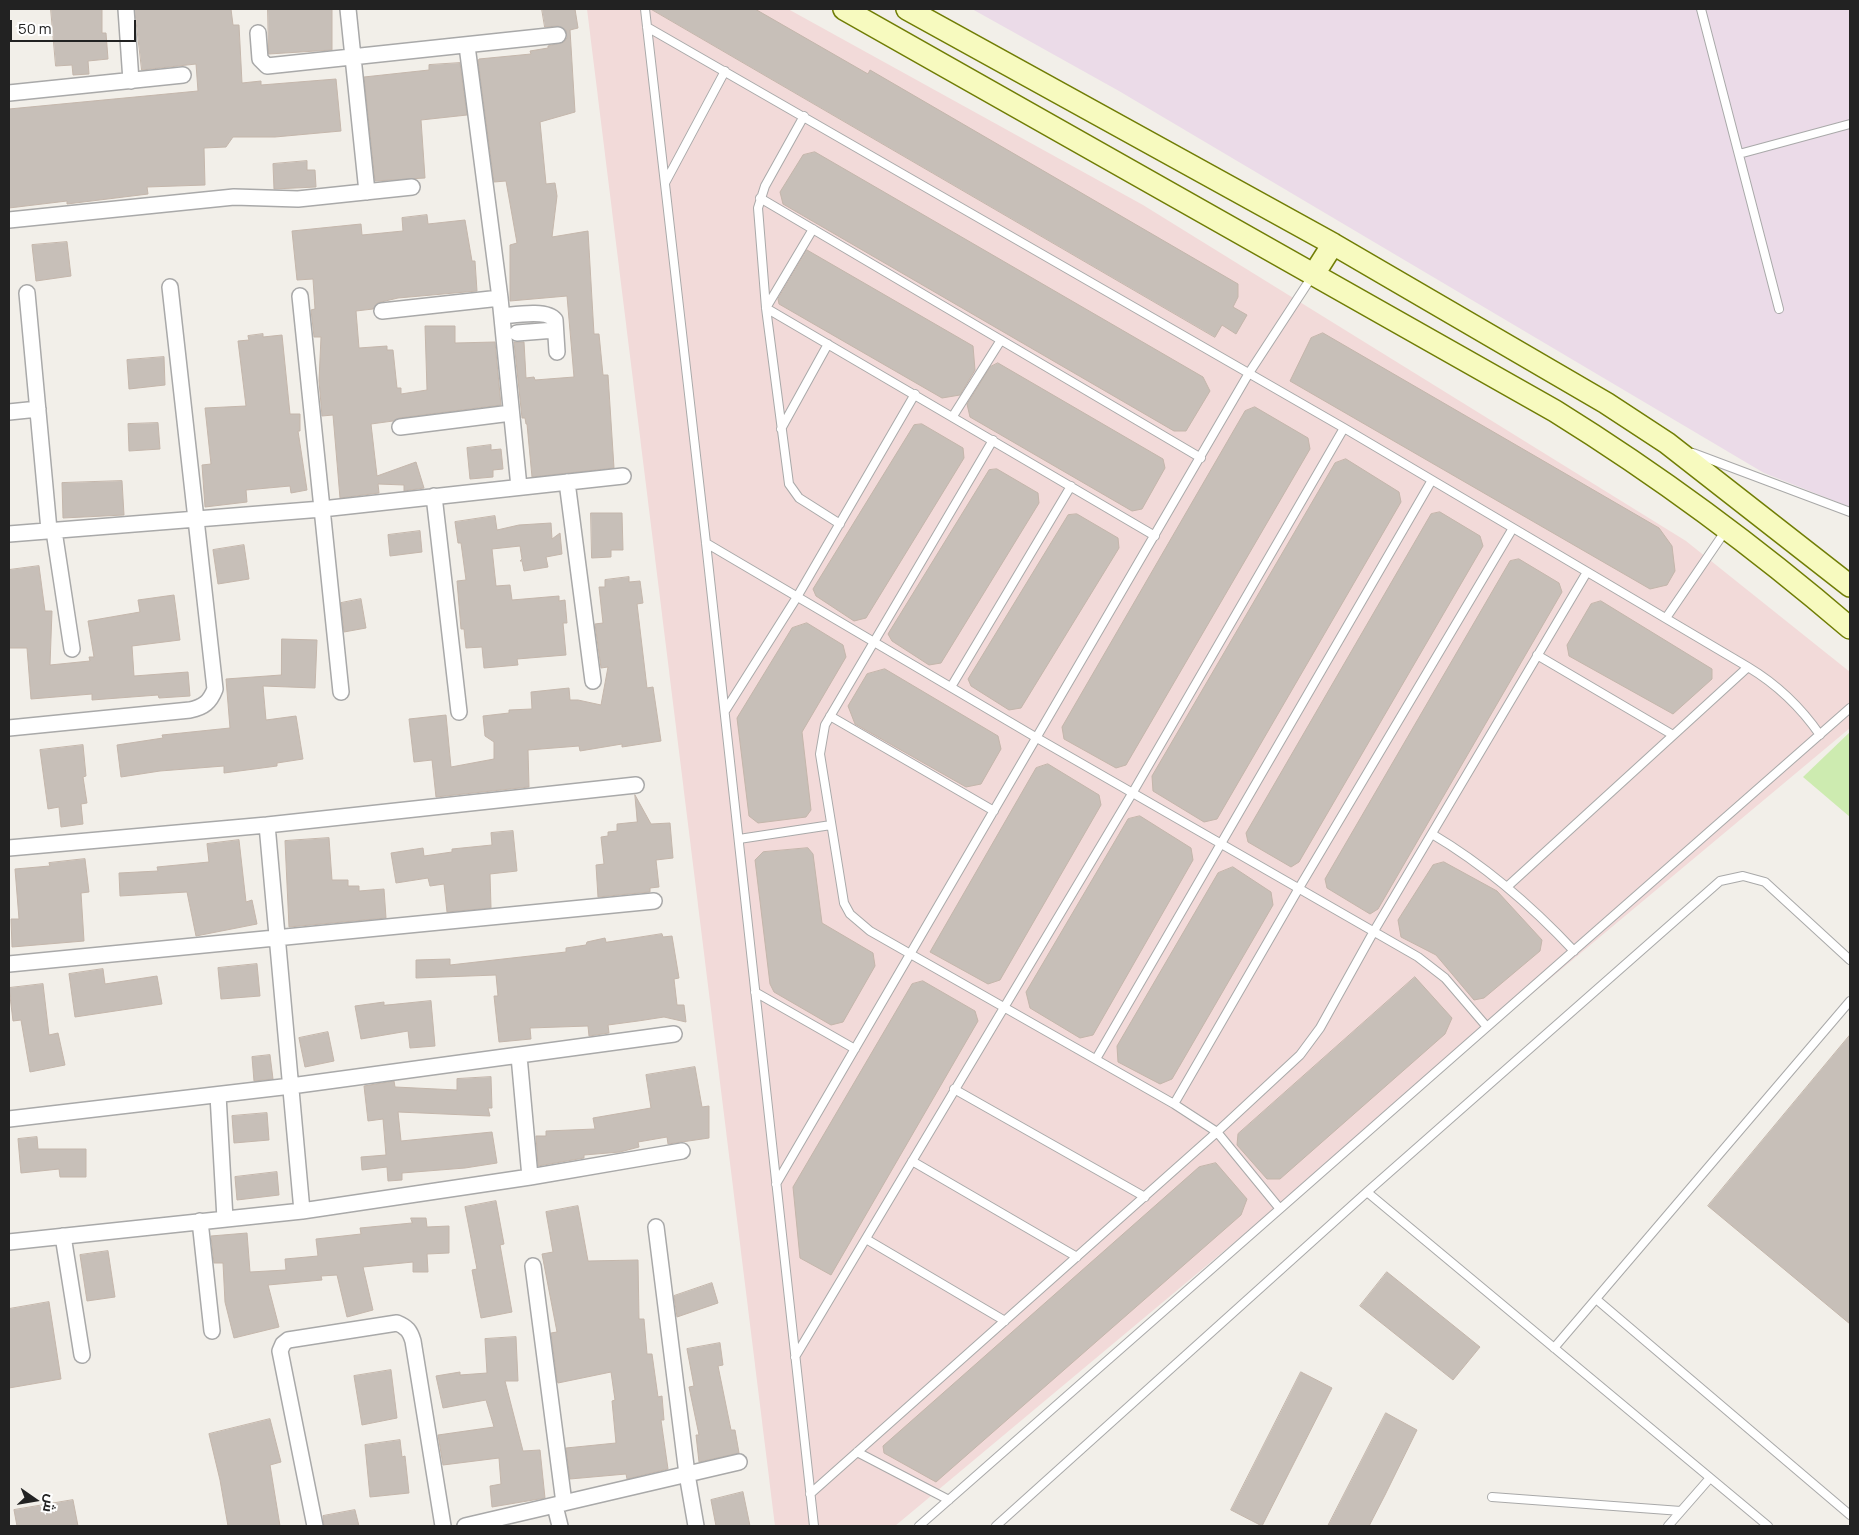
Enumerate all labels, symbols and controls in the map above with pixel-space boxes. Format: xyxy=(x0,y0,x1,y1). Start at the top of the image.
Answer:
scale bar xyxy=(12,10,139,42)
text: 50 m xyxy=(18,18,52,39)
north arrow xyxy=(10,1475,60,1525)
text: ش xyxy=(39,1493,61,1514)

